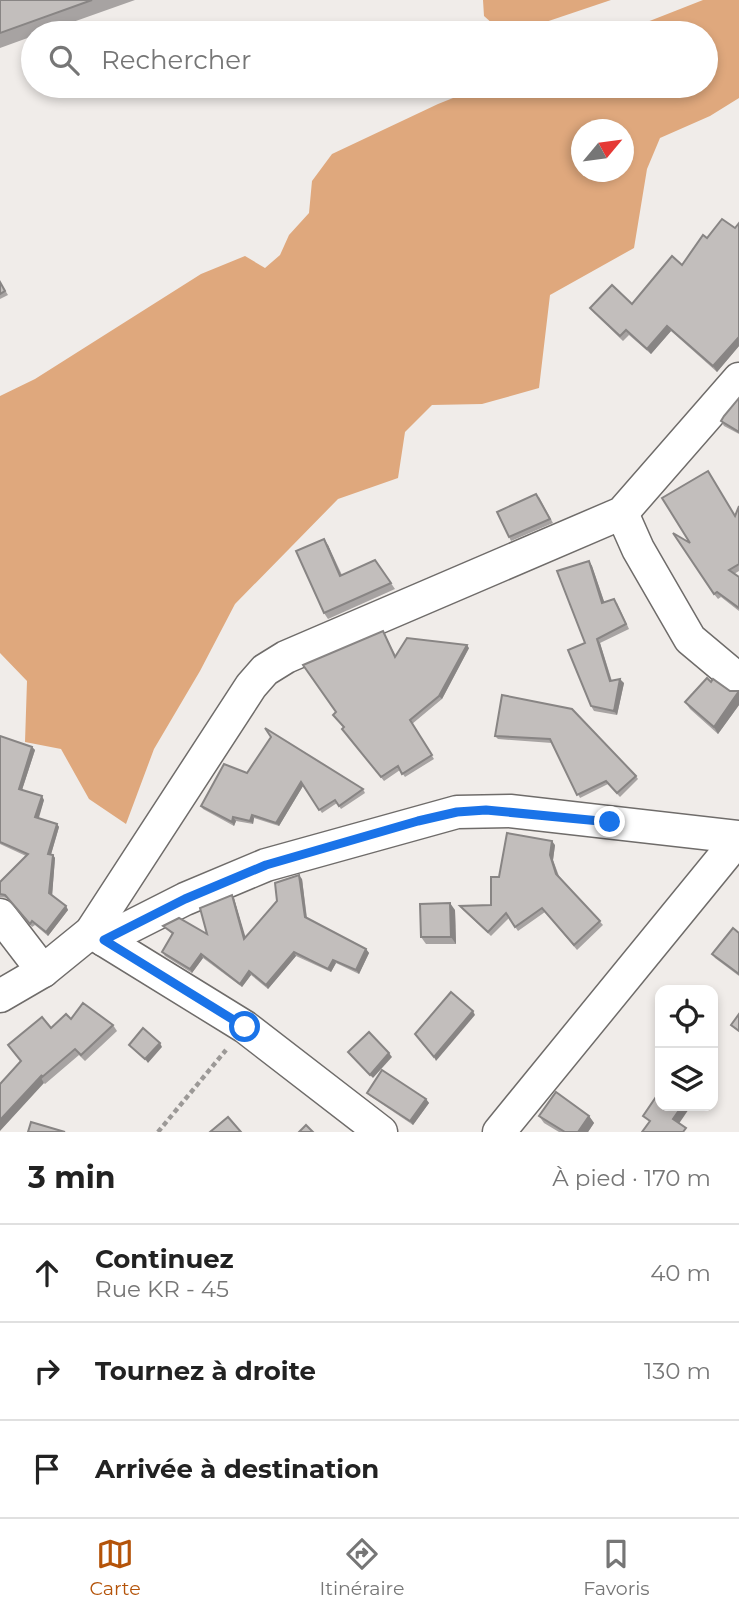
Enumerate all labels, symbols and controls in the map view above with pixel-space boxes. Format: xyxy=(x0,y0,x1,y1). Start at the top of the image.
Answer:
search box xyxy=(21,21,718,98)
icon: search xyxy=(45,41,83,79)
text: Rechercher xyxy=(101,44,251,76)
north arrow xyxy=(571,119,634,182)
route end xyxy=(594,806,625,837)
map controls xyxy=(655,985,718,1111)
button: locate xyxy=(655,985,718,1048)
route start xyxy=(229,1011,260,1042)
button: layers xyxy=(655,1048,718,1111)
text: 3 min xyxy=(28,1159,115,1196)
text: À pied · 170 m xyxy=(552,1164,711,1192)
text: Continuez xyxy=(95,1243,234,1275)
icon: ahead xyxy=(28,1254,66,1292)
text: 40 m xyxy=(650,1259,711,1287)
text: Rue KR - 45 xyxy=(95,1275,229,1303)
icon: right xyxy=(28,1352,66,1390)
text: Tournez à droite xyxy=(95,1355,316,1387)
text: 130 m xyxy=(644,1357,711,1385)
icon: arrive xyxy=(28,1450,66,1488)
text: Arrivée à destination xyxy=(95,1453,379,1485)
tab: Carte xyxy=(89,1535,141,1600)
tab: Itinéraire xyxy=(319,1535,404,1600)
tab: Favoris xyxy=(583,1535,650,1600)

